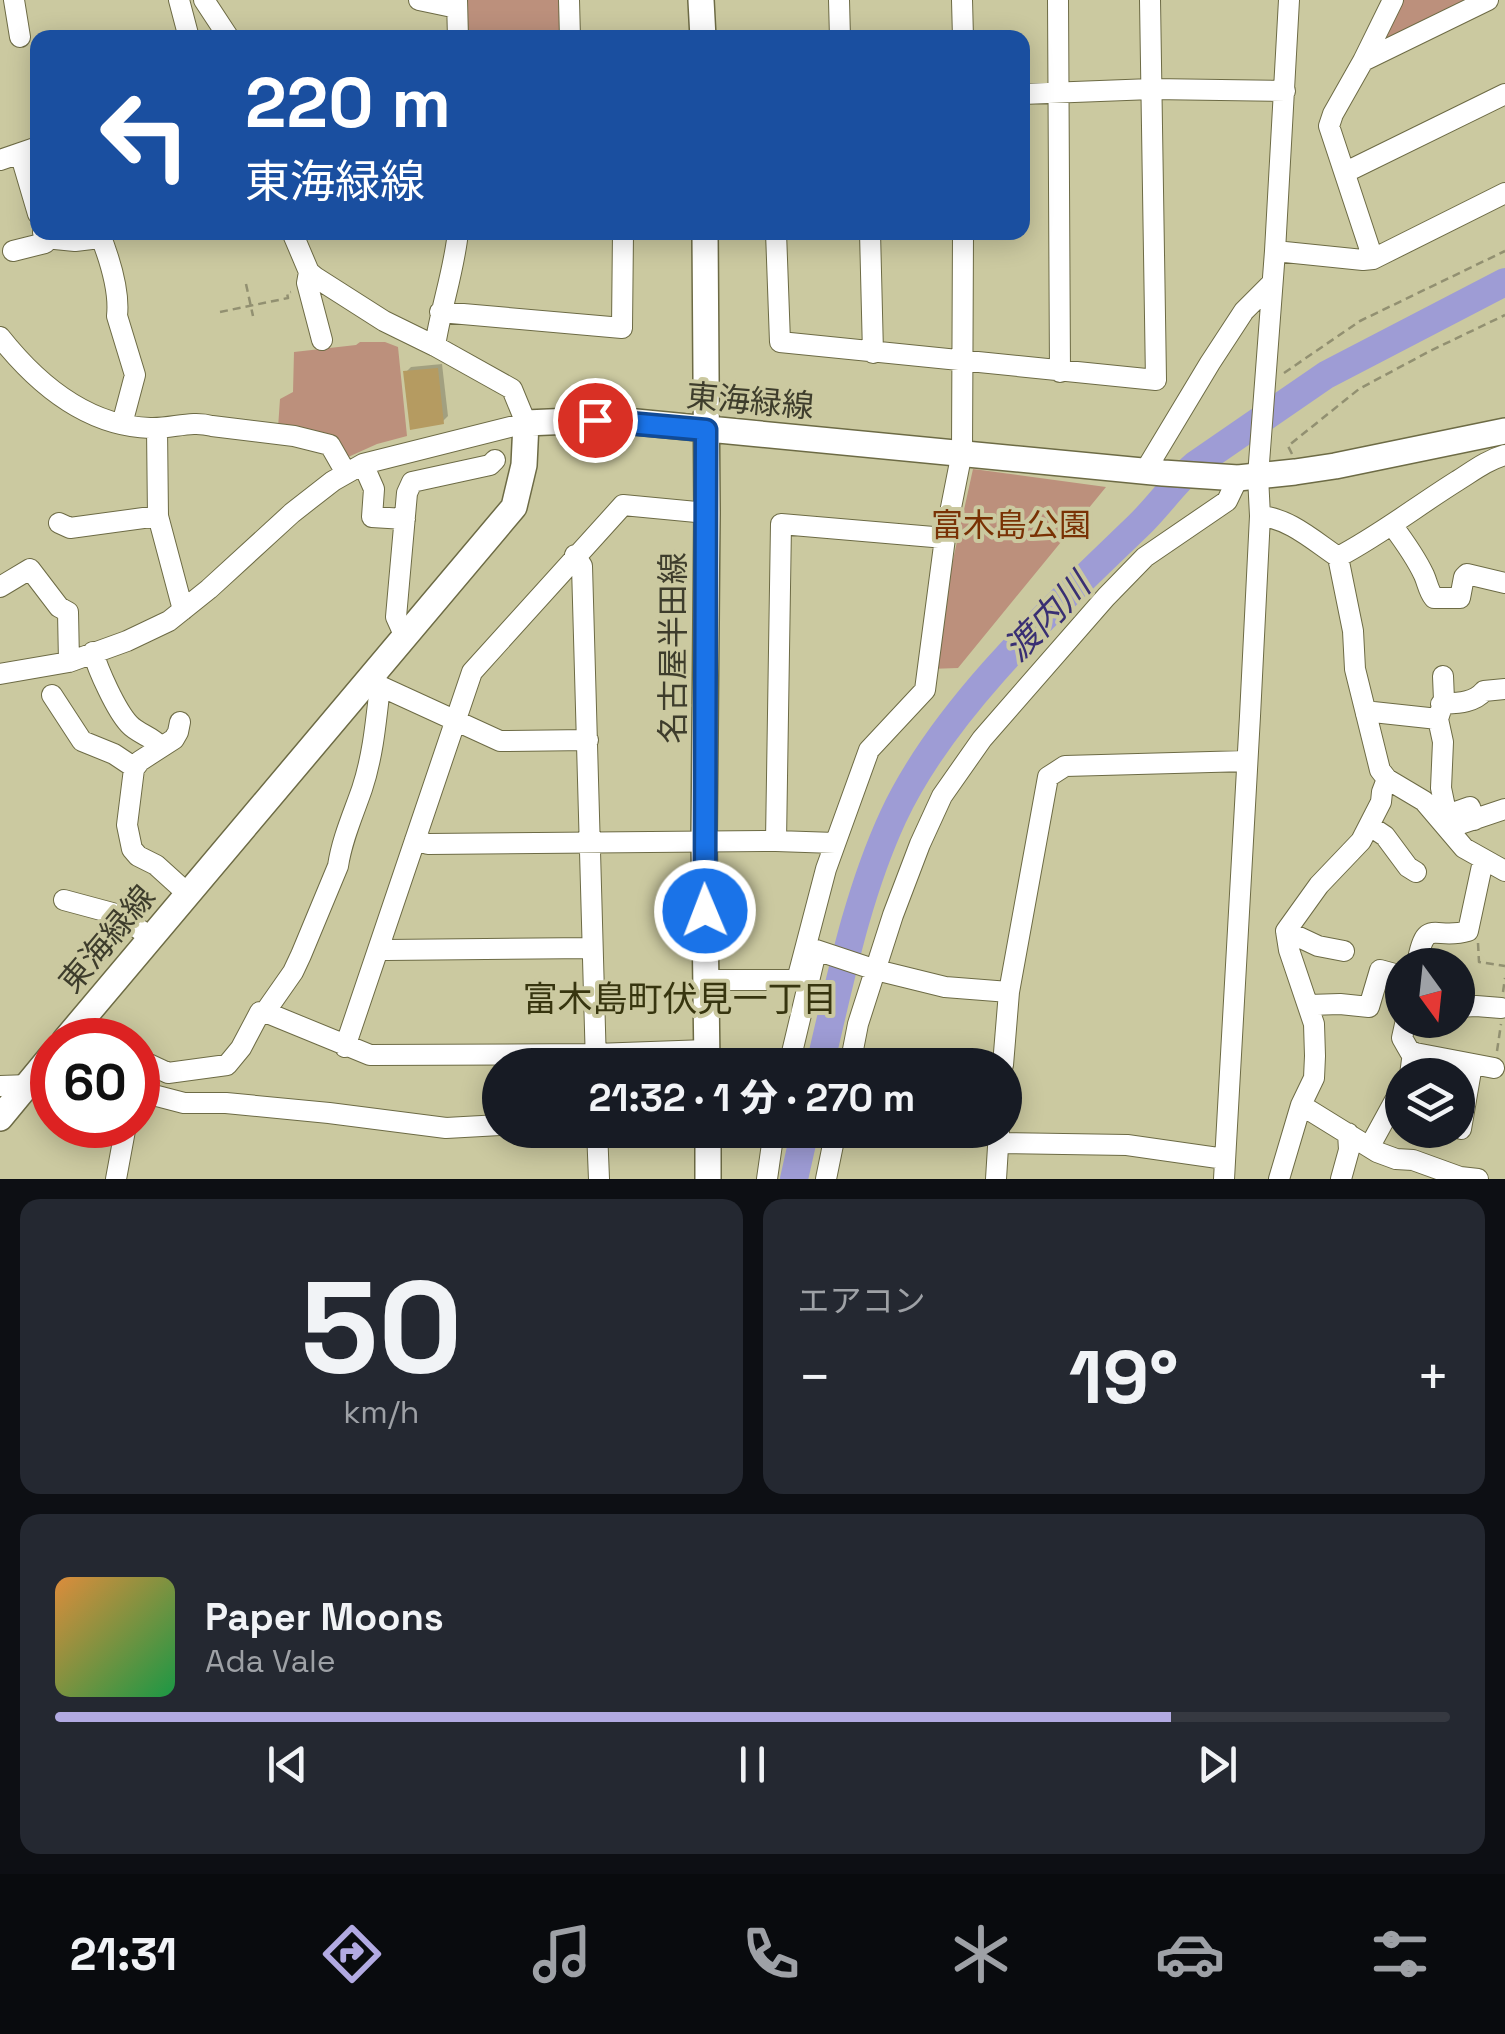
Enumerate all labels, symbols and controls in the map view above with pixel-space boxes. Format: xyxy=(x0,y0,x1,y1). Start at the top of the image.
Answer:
text: 220 m xyxy=(245,58,451,147)
icon: left xyxy=(80,70,210,200)
text: 東海緑線 xyxy=(245,153,425,210)
street label: 東海緑線 xyxy=(684,375,816,427)
pin xyxy=(553,378,638,463)
icon: arrive xyxy=(568,393,623,448)
park label: 富木島公園 xyxy=(931,505,1091,545)
street label: 名古屋半田線 xyxy=(653,552,693,744)
water label: 渡内川 xyxy=(995,561,1102,670)
position arrow xyxy=(653,859,757,963)
street label: 東海緑線 xyxy=(51,877,163,1001)
north arrow xyxy=(1385,948,1475,1038)
map controls xyxy=(1385,948,1475,1148)
district label: 富木島町伏見一丁目 xyxy=(522,977,838,1021)
speed limit sign: 60 xyxy=(30,1018,160,1148)
button: layers xyxy=(1385,1058,1475,1148)
text: 21:32 · 1 分 · 270 m xyxy=(589,1074,915,1122)
text: 50 xyxy=(300,1244,462,1410)
text: エアコン xyxy=(798,1281,926,1321)
text: 19° xyxy=(1069,1329,1179,1425)
text: − xyxy=(798,1342,832,1412)
text: + xyxy=(1416,1342,1450,1412)
text: km/h xyxy=(343,1392,419,1432)
text: Paper Moons xyxy=(205,1593,444,1641)
text: Ada Vale xyxy=(205,1641,336,1681)
icon: previous xyxy=(260,1737,315,1792)
icon: pause xyxy=(725,1737,780,1792)
icon: next xyxy=(1190,1737,1245,1792)
icon: directions xyxy=(317,1919,387,1989)
icon: music xyxy=(527,1919,597,1989)
icon: phone xyxy=(736,1919,806,1989)
icon: climate xyxy=(946,1919,1016,1989)
icon: car xyxy=(1155,1919,1225,1989)
icon: filters xyxy=(1365,1919,1435,1989)
text: 21:31 xyxy=(70,1926,177,1983)

